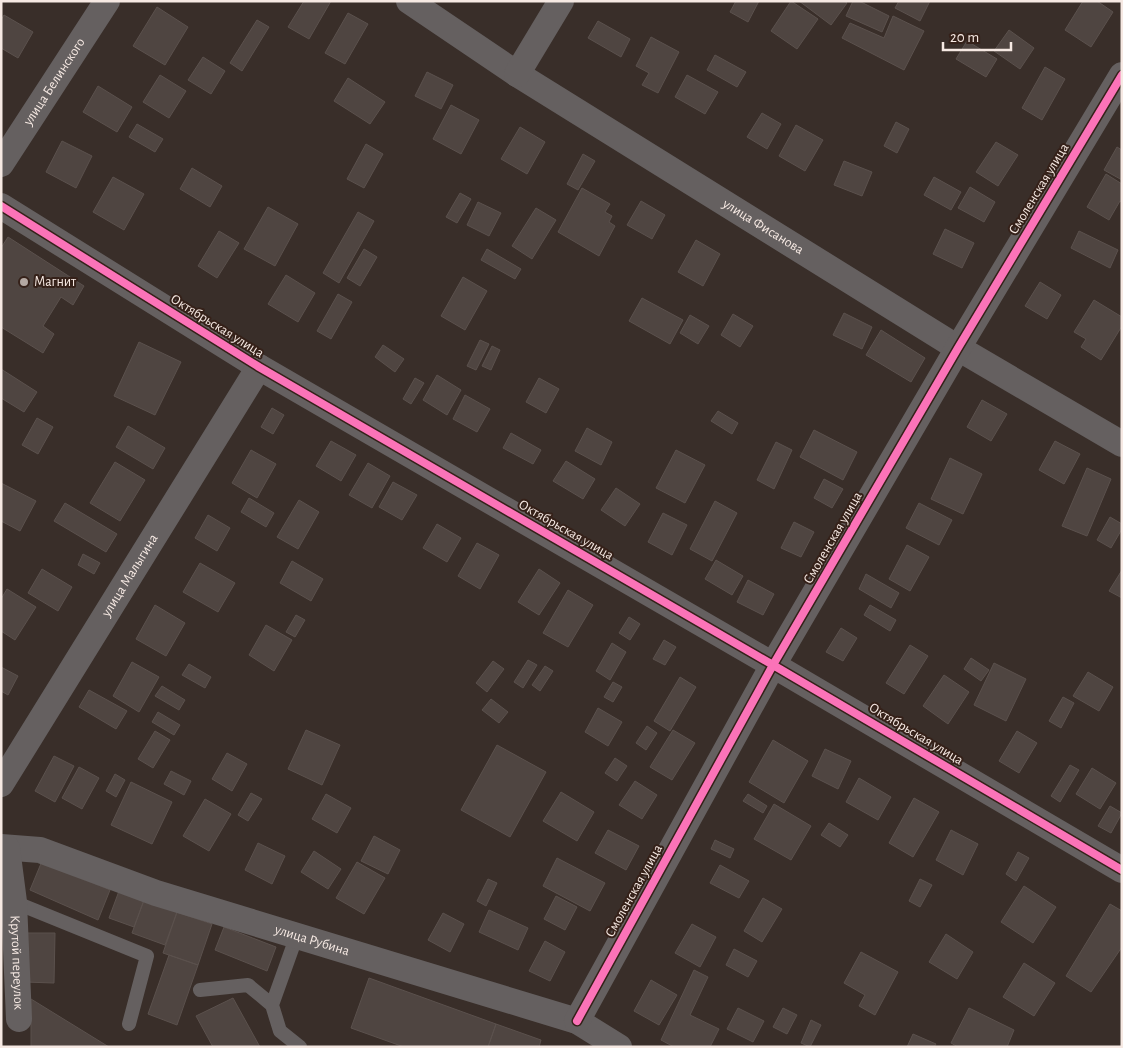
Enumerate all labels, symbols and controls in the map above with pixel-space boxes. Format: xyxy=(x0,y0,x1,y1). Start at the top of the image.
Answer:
scale bar xyxy=(943,20,1010,52)
text: 20 m xyxy=(950,30,979,45)
street label: улица Белинского xyxy=(20,36,88,129)
street label: Смоленская улица xyxy=(1006,141,1072,237)
street label: улица Фисанова xyxy=(719,196,806,257)
place label: Магнит xyxy=(34,275,77,289)
marker: Магнит xyxy=(18,276,30,288)
street label: Октябрьская улица xyxy=(168,292,267,361)
street label: Смоленская улица xyxy=(801,489,865,586)
street label: Октябрьская улица xyxy=(516,497,616,563)
street label: улица Малыгина xyxy=(99,531,161,620)
street label: Октябрьская улица xyxy=(866,700,966,768)
street label: Смоленская улица xyxy=(603,842,665,940)
street label: Крутой переулок xyxy=(8,915,26,1011)
street label: улица Рубина xyxy=(272,922,352,959)

